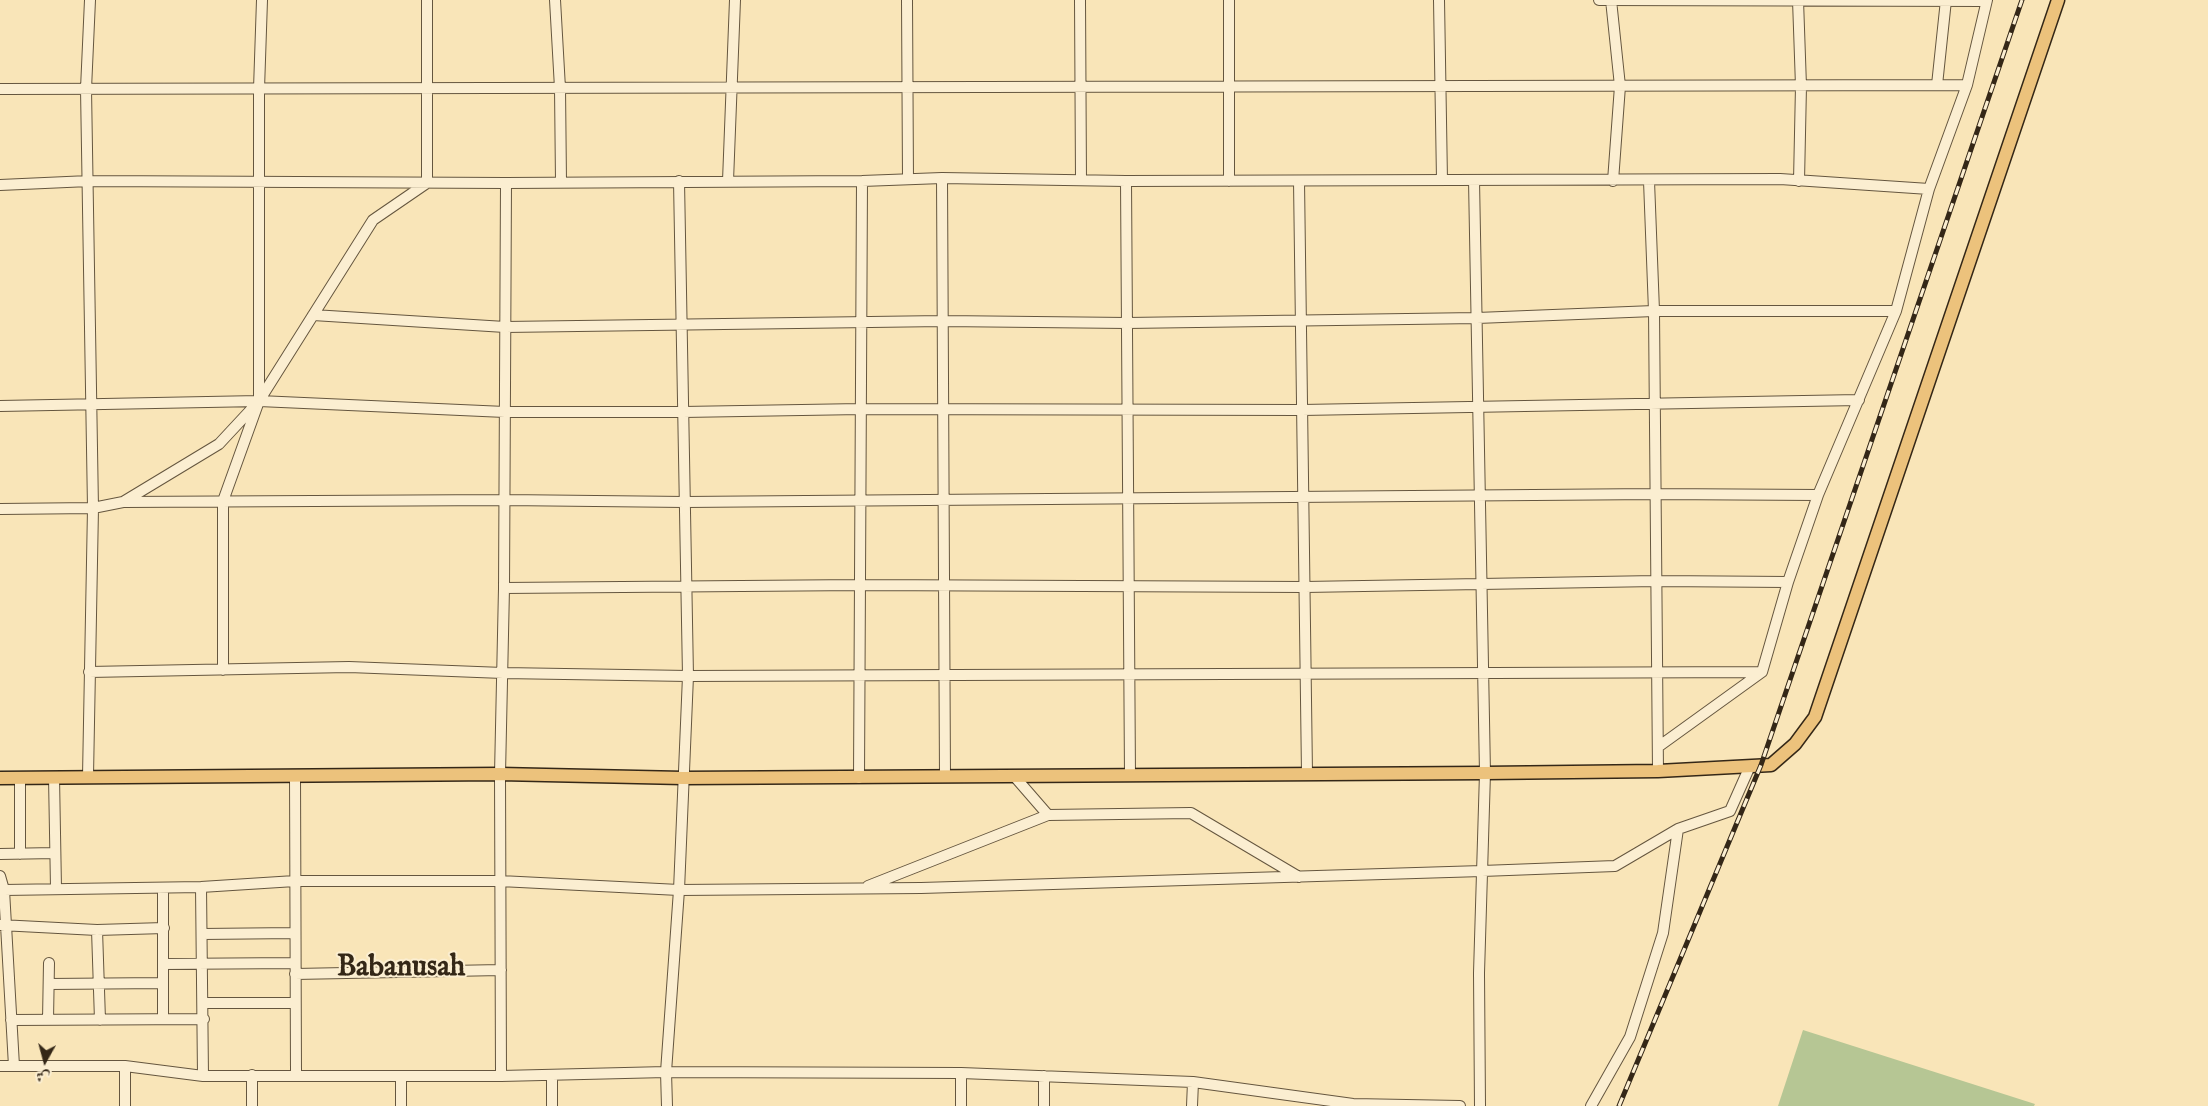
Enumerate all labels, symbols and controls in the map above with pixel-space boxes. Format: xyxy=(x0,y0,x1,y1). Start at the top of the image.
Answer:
district label: Babanusah xyxy=(337,952,465,986)
north arrow xyxy=(20,1036,70,1086)
text: ش xyxy=(35,1066,51,1086)

